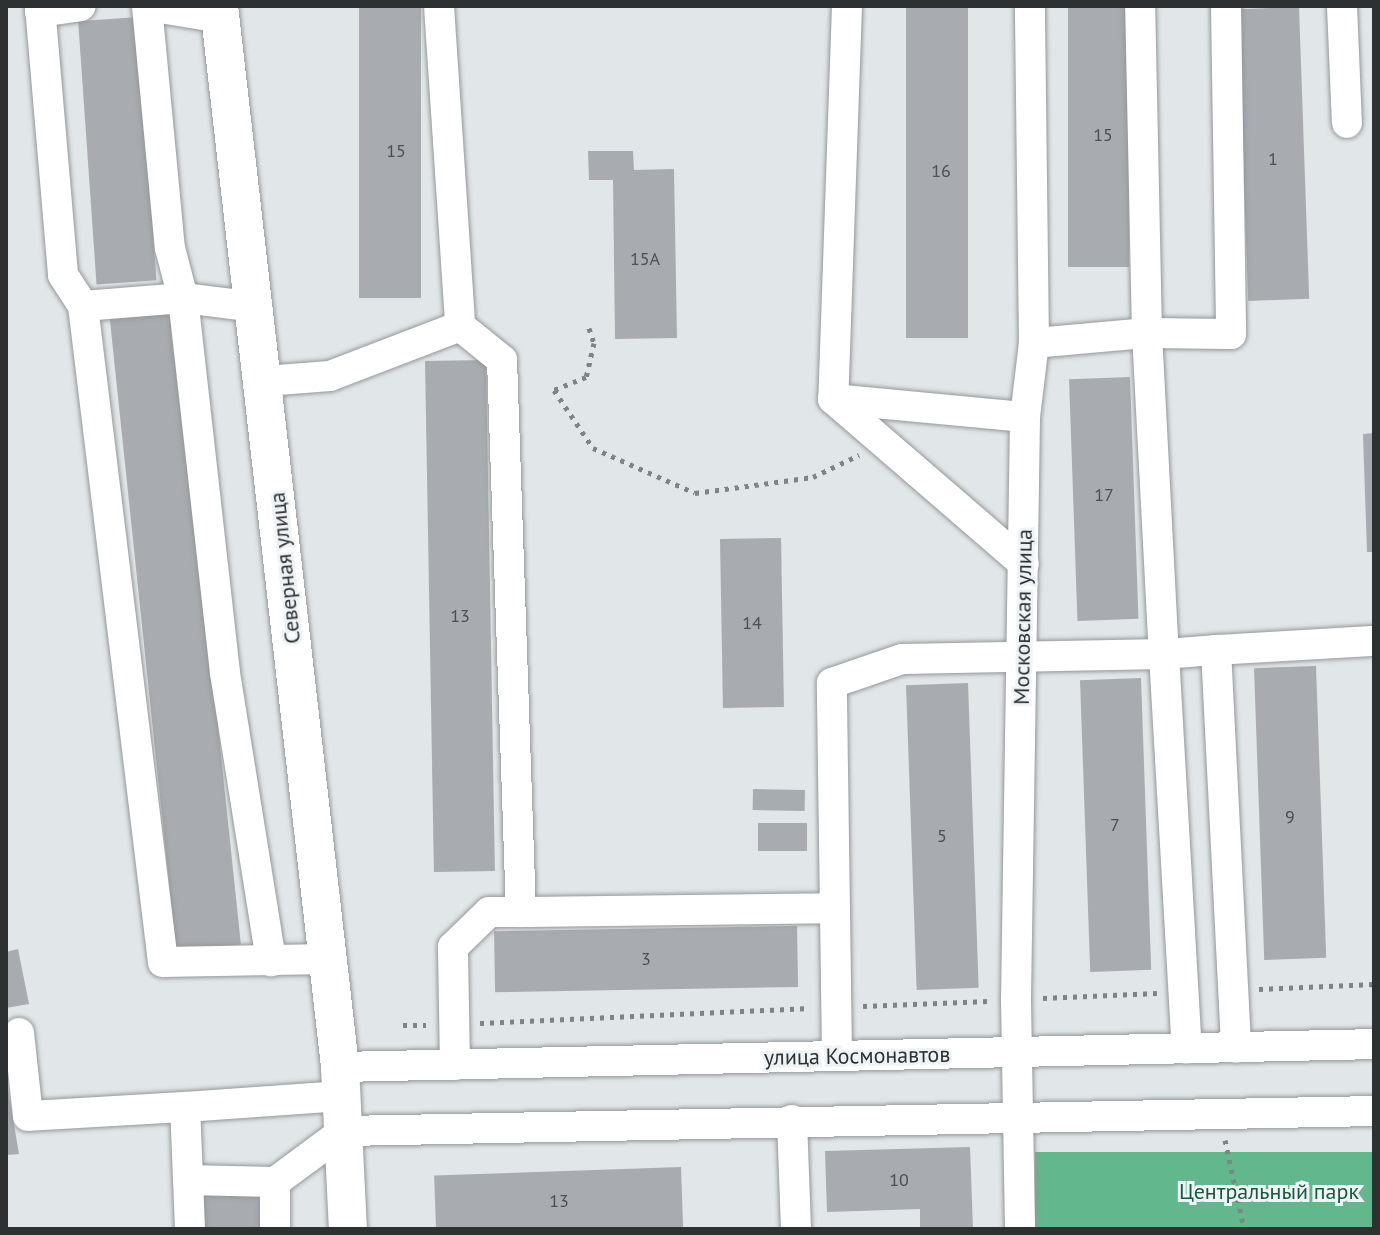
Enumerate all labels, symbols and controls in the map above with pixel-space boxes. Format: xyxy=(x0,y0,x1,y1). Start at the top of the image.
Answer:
house number: 15 xyxy=(1093,124,1113,146)
house number: 15 xyxy=(386,140,406,162)
house number: 1 xyxy=(1268,148,1278,170)
house number: 16 xyxy=(931,160,951,182)
house number: 15А xyxy=(630,248,660,270)
house number: 17 xyxy=(1094,484,1114,506)
street label: Северная улица xyxy=(264,491,306,645)
street label: Московская улица xyxy=(1008,529,1038,705)
house number: 13 xyxy=(450,605,470,627)
house number: 14 xyxy=(742,612,762,634)
house number: 9 xyxy=(1285,806,1295,828)
house number: 7 xyxy=(1110,814,1120,836)
house number: 5 xyxy=(937,825,947,847)
house number: 3 xyxy=(641,948,651,970)
street label: улица Космонавтов xyxy=(764,1041,950,1071)
house number: 10 xyxy=(889,1169,909,1191)
park label: Центральный парк xyxy=(1179,1179,1359,1205)
house number: 13 xyxy=(549,1190,569,1212)

